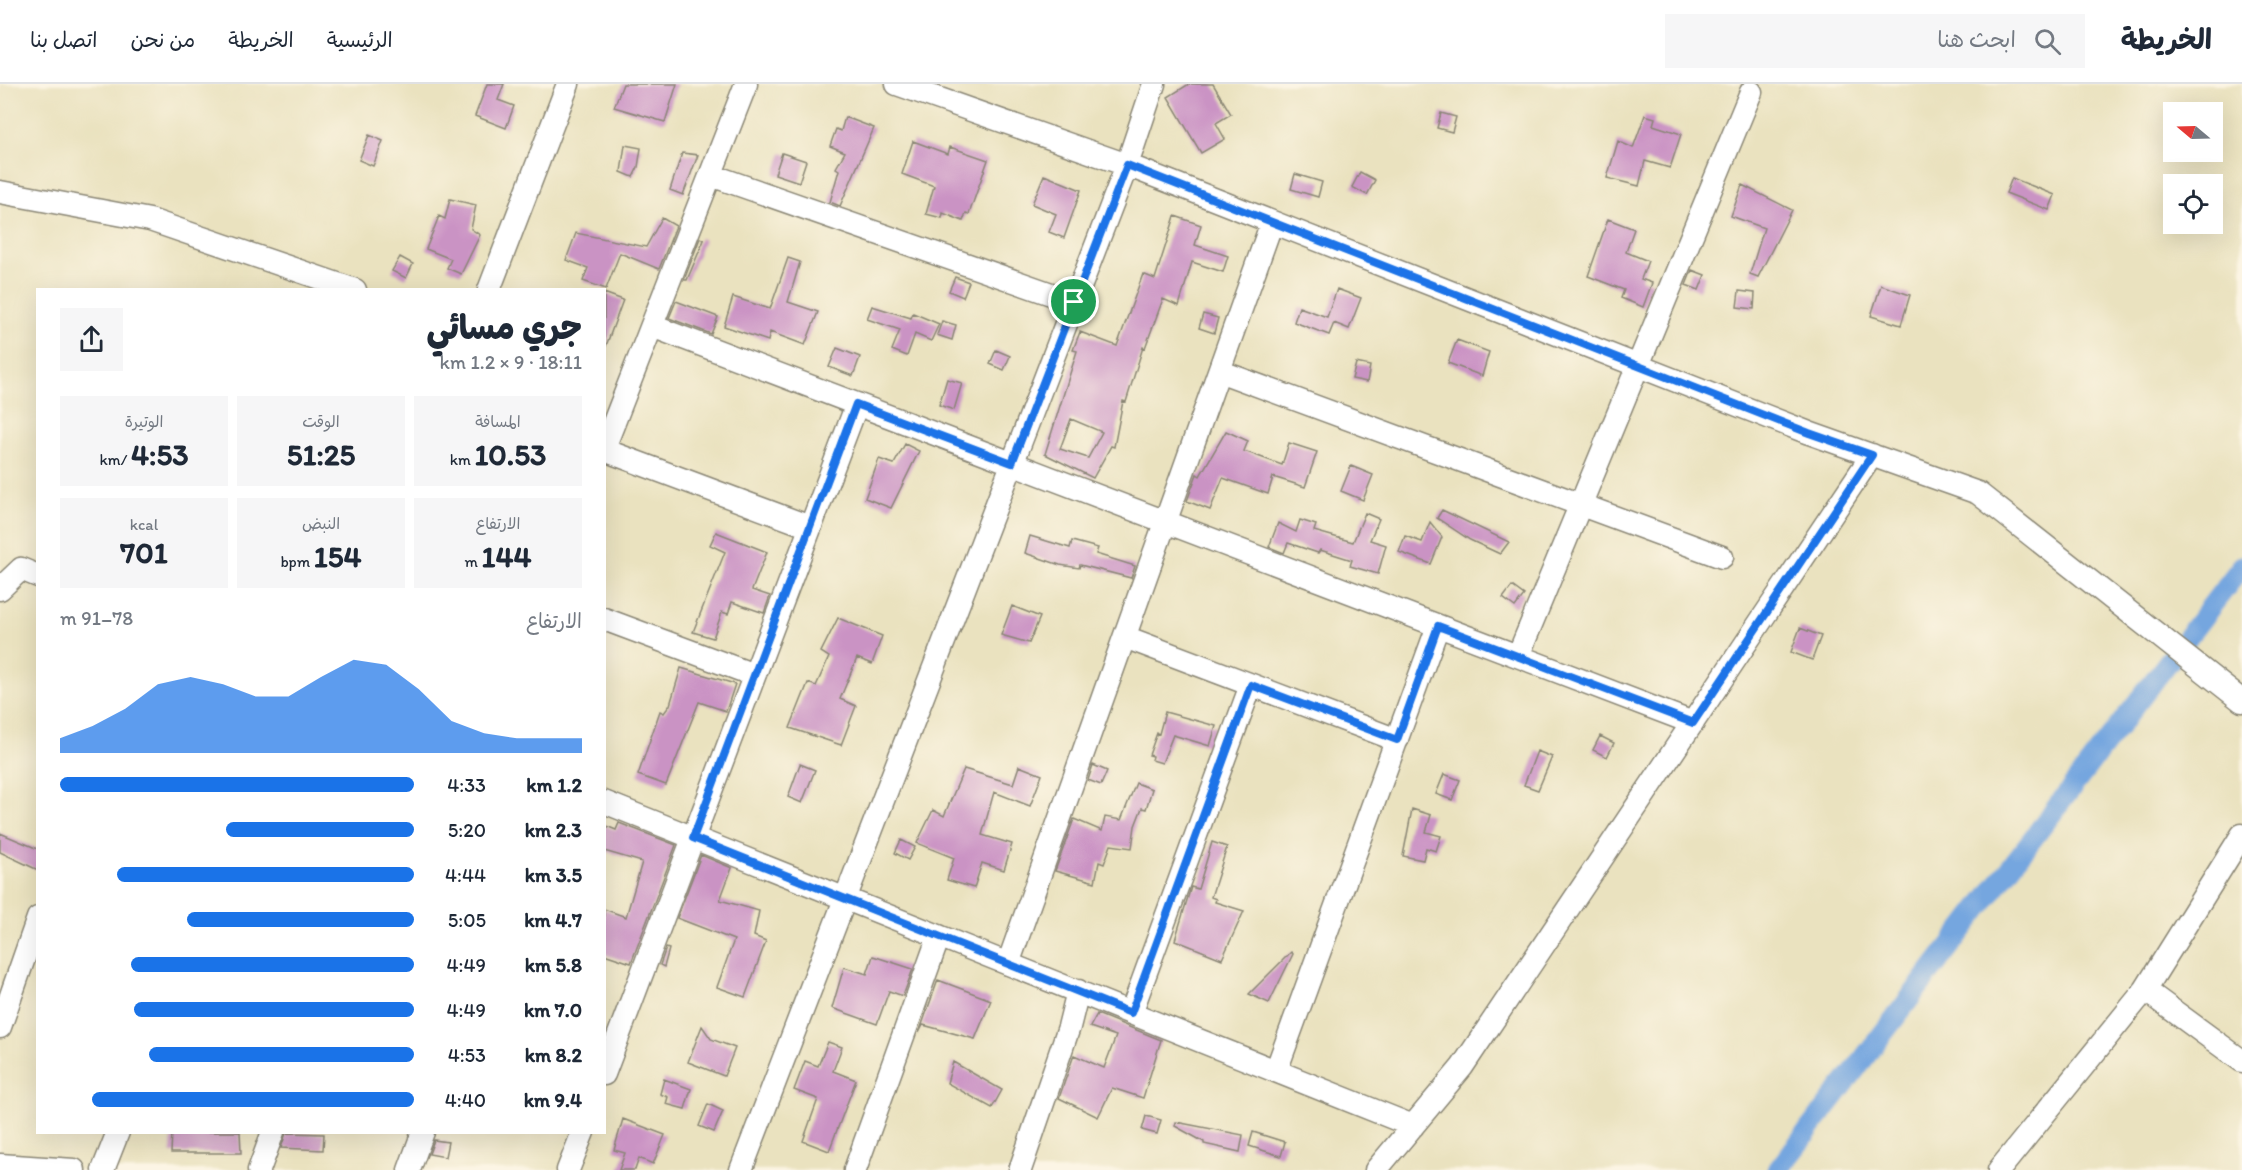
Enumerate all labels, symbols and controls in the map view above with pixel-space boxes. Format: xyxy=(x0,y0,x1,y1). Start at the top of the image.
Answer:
search box xyxy=(1665,14,2085,68)
text: الخريطة xyxy=(2121,22,2212,56)
icon: search xyxy=(2031,25,2064,58)
text: ابحث هنا xyxy=(1937,26,2016,53)
text: اتصل بنا xyxy=(30,27,98,52)
text: من نحن xyxy=(131,27,195,52)
text: الخريطة xyxy=(228,27,294,52)
text: الرئيسية xyxy=(327,27,393,52)
north arrow xyxy=(2163,102,2223,162)
map controls xyxy=(2163,102,2223,234)
button: locate xyxy=(2163,174,2223,234)
pin xyxy=(1048,276,1099,327)
icon: arrive xyxy=(1057,285,1090,318)
button: share xyxy=(60,308,123,371)
text: جري مسائي xyxy=(427,308,582,347)
text: 18:11 · 9 × 1.2 km xyxy=(440,350,582,374)
text: الوتيرة xyxy=(125,412,163,431)
text: الوقت xyxy=(302,412,340,431)
text: المسافة xyxy=(475,412,521,431)
text: 4:53 xyxy=(131,436,188,473)
text: 51:25 xyxy=(287,436,355,473)
text: 10.53 xyxy=(474,436,546,473)
text: /km xyxy=(100,450,131,469)
text: km xyxy=(450,450,474,469)
text: النبض xyxy=(302,514,340,533)
text: الارتفاع xyxy=(476,514,520,533)
text: kcal xyxy=(130,515,158,534)
text: 701 xyxy=(120,534,168,571)
text: 154 xyxy=(314,538,362,575)
text: 144 xyxy=(482,538,532,575)
text: bpm xyxy=(281,552,314,571)
text: m xyxy=(464,552,482,571)
text: 78–91 m xyxy=(60,606,133,630)
text: الارتفاع xyxy=(526,609,582,633)
text: 4:33 xyxy=(447,773,486,797)
text: 1.2 km xyxy=(526,773,582,797)
text: 5:20 xyxy=(448,818,486,842)
text: 2.3 km xyxy=(525,818,582,842)
text: 4:44 xyxy=(445,863,486,887)
text: 3.5 km xyxy=(525,863,582,887)
text: 5:05 xyxy=(448,908,486,932)
text: 4.7 km xyxy=(524,908,582,932)
text: 4:49 xyxy=(447,953,486,977)
text: 5.8 km xyxy=(525,953,582,977)
text: 4:49 xyxy=(447,998,486,1022)
text: 7.0 km xyxy=(524,998,582,1022)
text: 4:53 xyxy=(448,1043,486,1067)
text: 8.2 km xyxy=(525,1043,582,1067)
text: 4:40 xyxy=(445,1088,486,1112)
text: 9.4 km xyxy=(524,1088,582,1112)

